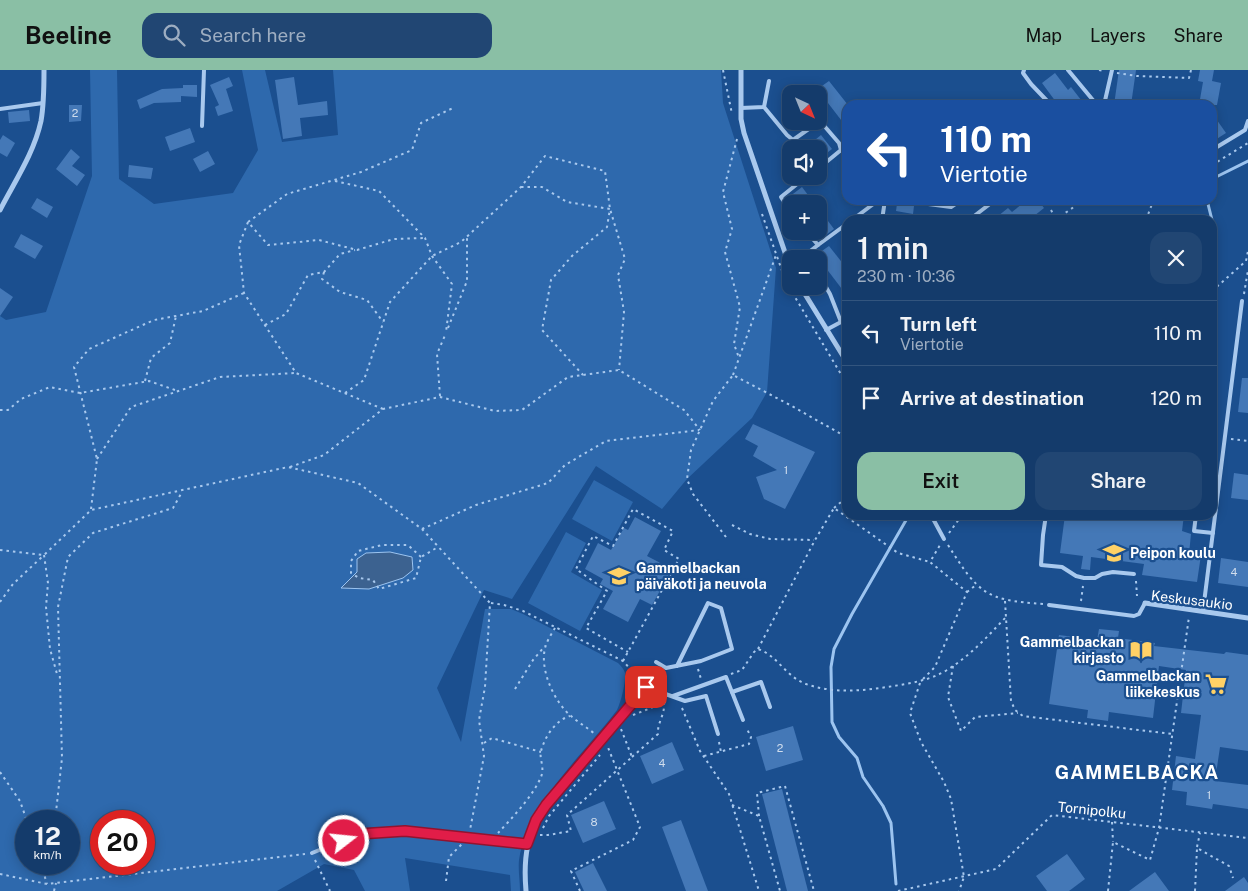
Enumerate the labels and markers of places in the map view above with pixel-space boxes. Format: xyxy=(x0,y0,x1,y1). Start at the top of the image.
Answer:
school or university icon: Peipon koulu xyxy=(1101,540,1127,566)
place label: Peipon koulu xyxy=(1130,545,1216,561)
place label: Gammelbackan päiväkoti ja neuvola xyxy=(636,560,767,592)
school or university icon: Gammelbackan päiväkoti ja neuvola xyxy=(606,563,632,589)
place label: Gammelbackan kirjasto xyxy=(1020,634,1124,666)
library icon: Gammelbackan kirjasto xyxy=(1128,637,1154,663)
pin xyxy=(625,666,667,708)
place label: Gammelbackan liikekeskus xyxy=(1096,668,1200,700)
supermarket icon: Gammelbackan liikekeskus xyxy=(1203,671,1229,697)

